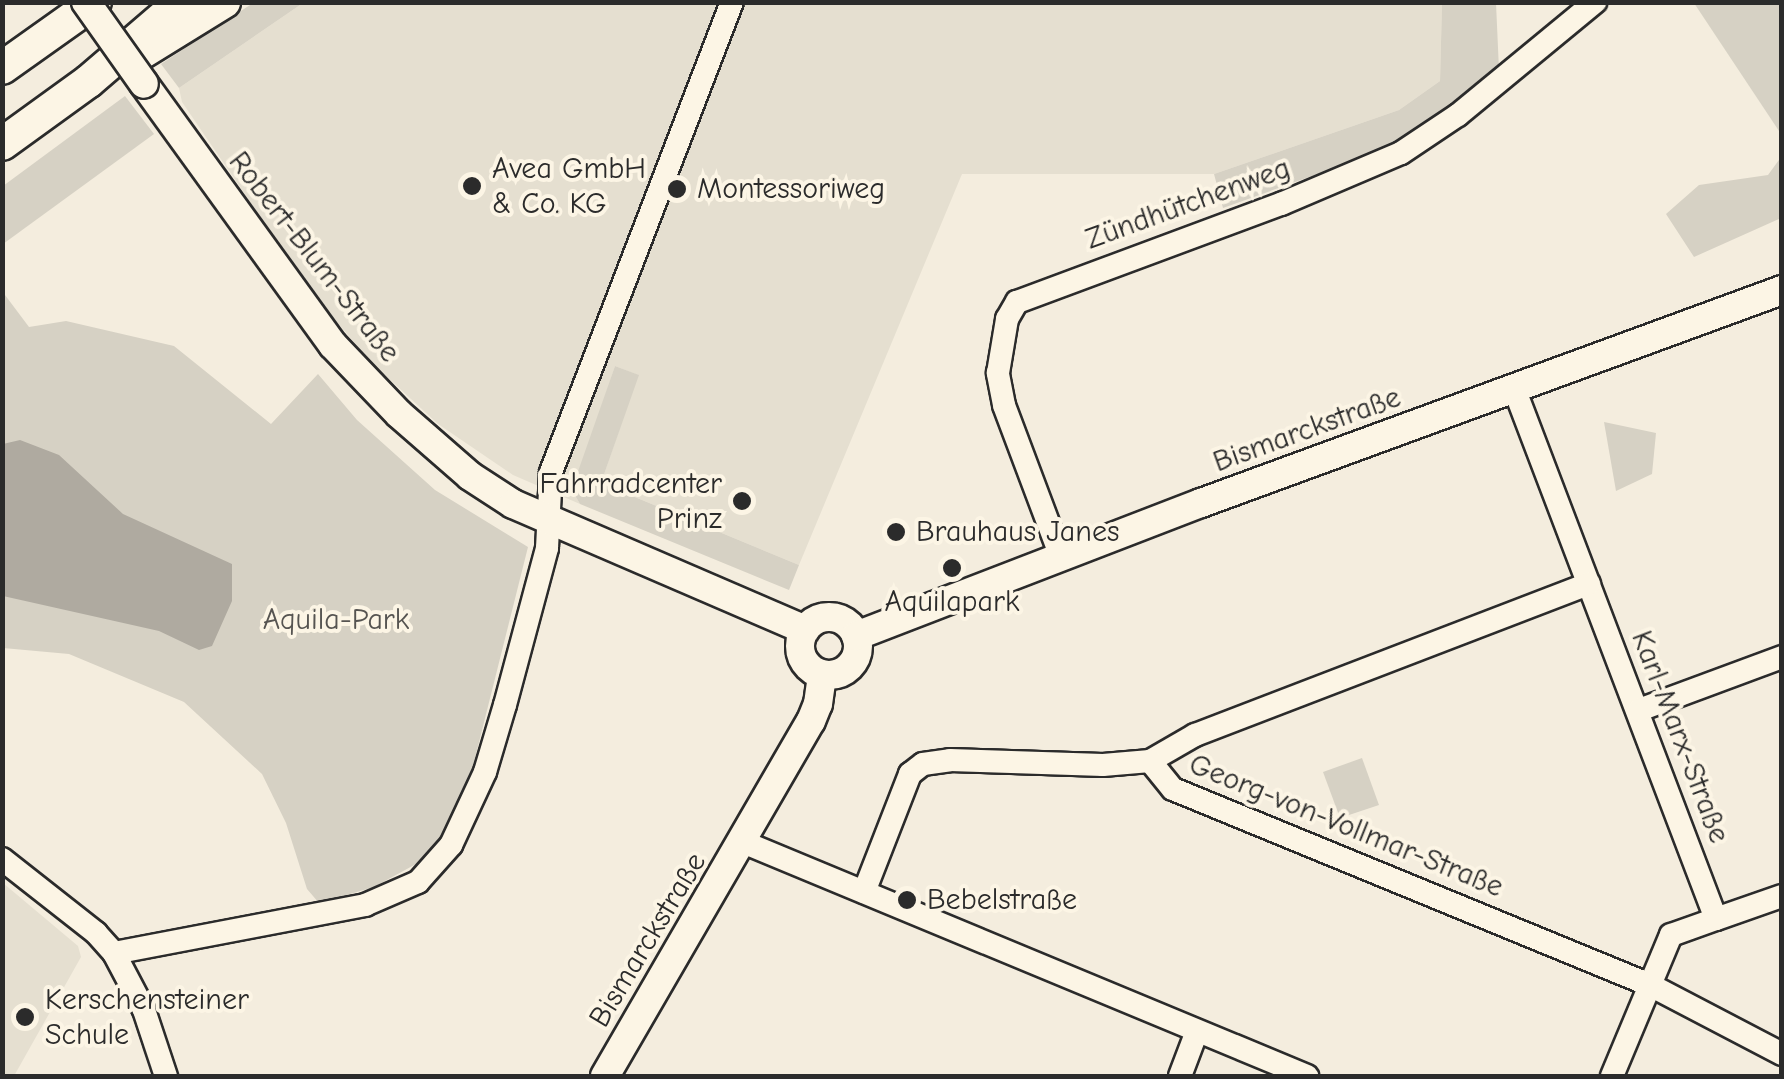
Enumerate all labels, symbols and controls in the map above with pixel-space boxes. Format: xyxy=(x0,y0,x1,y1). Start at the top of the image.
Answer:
street label: Robert-Blum-Straße xyxy=(221,145,407,369)
street label: Zündhütchenweg xyxy=(1081,150,1295,258)
place label: Avea GmbH & Co. KG xyxy=(492,151,646,222)
place label: Montessoriweg xyxy=(697,171,885,207)
marker: Avea GmbH & Co. KG xyxy=(461,175,483,197)
marker: Montessoriweg xyxy=(666,178,688,200)
street label: Bismarckstraße xyxy=(1208,379,1406,481)
place label: Fahrradcenter Prinz xyxy=(539,466,722,536)
marker: Fahrradcenter Prinz xyxy=(731,490,753,512)
place label: Brauhaus Janes xyxy=(916,514,1119,550)
marker: Brauhaus Janes xyxy=(885,521,907,543)
marker: Aquilapark xyxy=(941,557,963,579)
place label: Aquilapark xyxy=(885,584,1019,620)
park label: Aquila-Park xyxy=(263,602,409,638)
street label: Karl-Marx-Straße xyxy=(1623,626,1737,848)
street label: Georg-von-Vollmar-Straße xyxy=(1184,746,1508,906)
street label: Bismarckstraße xyxy=(582,846,714,1034)
place label: Bebelstraße xyxy=(927,882,1077,918)
marker: Bebelstraße xyxy=(896,889,918,911)
place label: Kerschensteiner Schule xyxy=(45,982,249,1052)
marker: Kerschensteiner Schule xyxy=(14,1006,36,1028)

